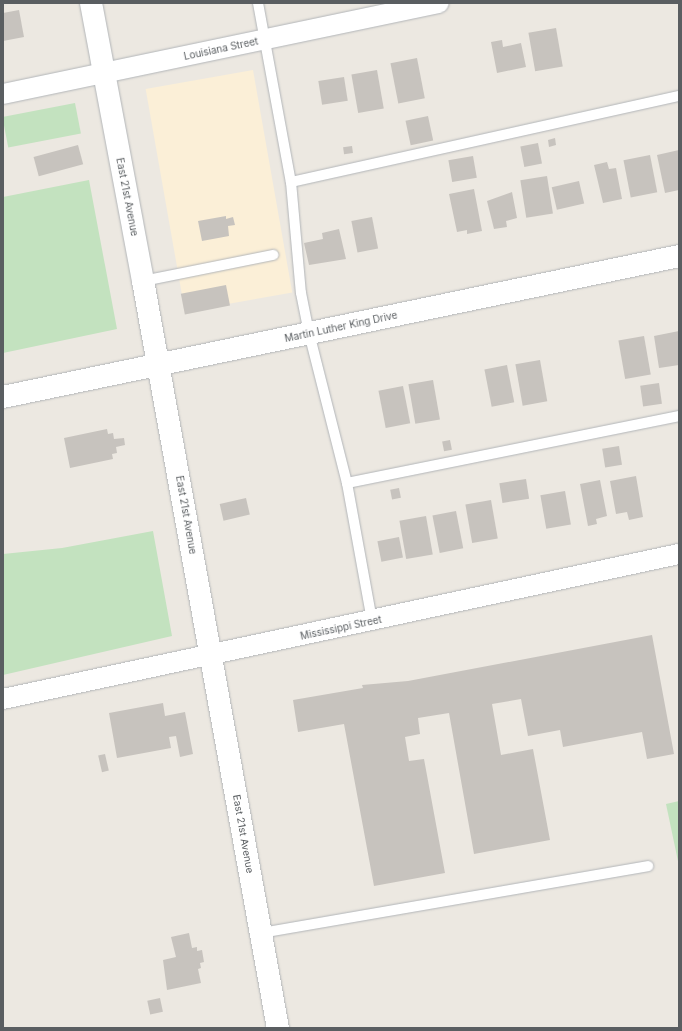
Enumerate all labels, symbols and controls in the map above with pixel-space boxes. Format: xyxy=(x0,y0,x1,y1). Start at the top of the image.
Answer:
street label: Louisiana Street xyxy=(183,35,259,63)
street label: East 21st Avenue xyxy=(114,157,140,237)
street label: Martin Luther King Drive xyxy=(283,309,399,345)
street label: East 21st Avenue xyxy=(173,475,199,555)
street label: Mississippi Street xyxy=(299,613,383,643)
street label: East 21st Avenue xyxy=(230,794,256,874)

